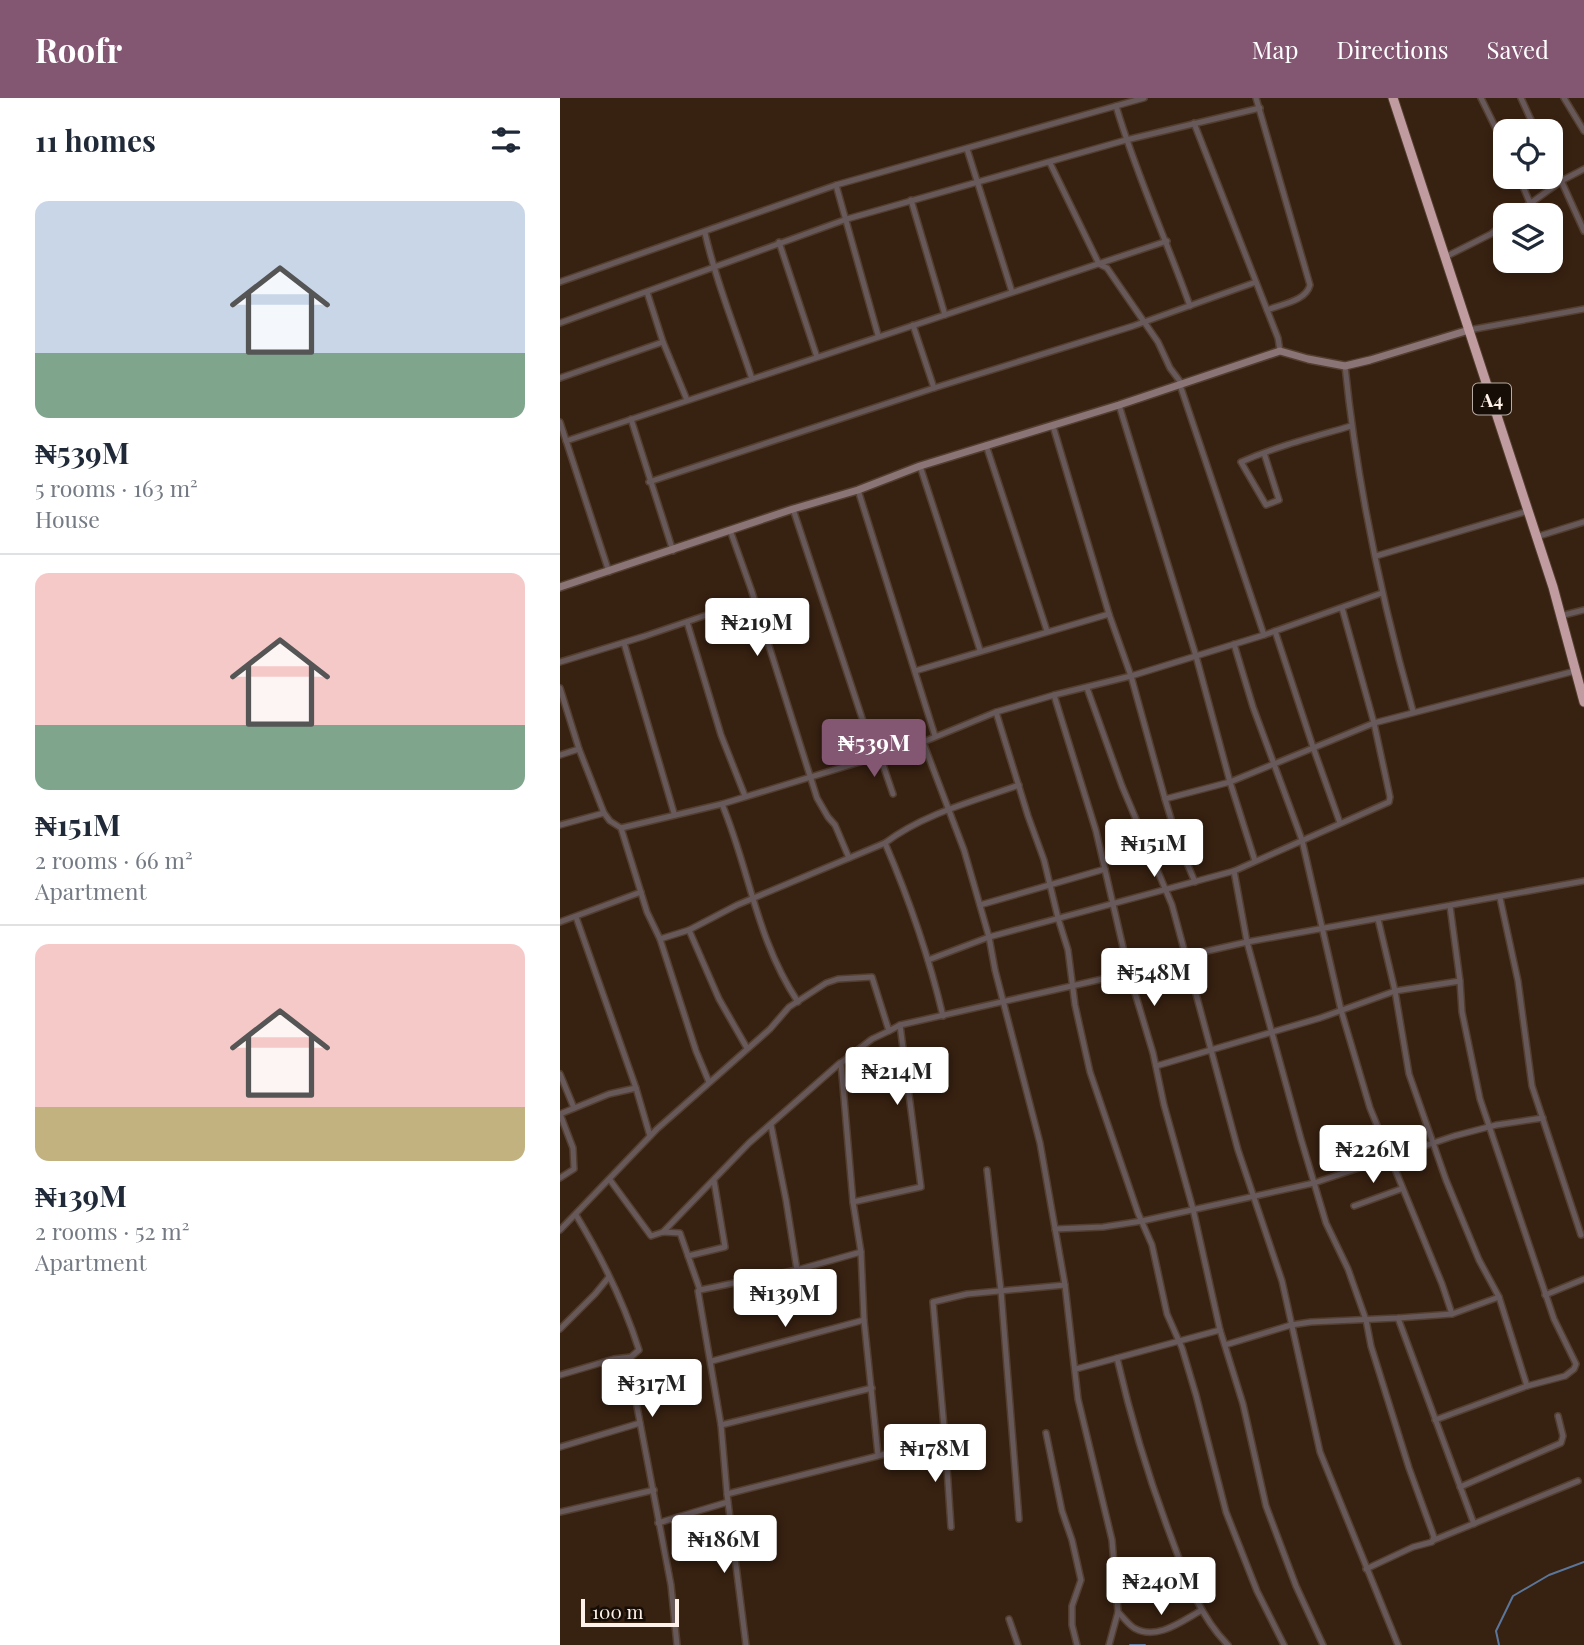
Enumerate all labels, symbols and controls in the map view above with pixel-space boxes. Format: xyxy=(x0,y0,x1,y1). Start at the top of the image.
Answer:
text: Roofr xyxy=(35,27,122,71)
text: Map xyxy=(1252,33,1298,65)
text: Directions xyxy=(1336,33,1449,65)
text: Saved xyxy=(1487,33,1549,65)
map controls xyxy=(1493,119,1563,273)
button: locate xyxy=(1493,119,1563,189)
text: 11 homes xyxy=(35,120,156,160)
icon: filters xyxy=(487,121,525,159)
button: layers xyxy=(1493,203,1563,273)
icon: home xyxy=(217,247,343,373)
road number: A4 xyxy=(1473,384,1511,414)
text: ₦539M xyxy=(35,432,129,472)
text: 5 rooms · 163 m² xyxy=(35,472,198,503)
text: House xyxy=(35,503,100,534)
pin: ₦219M xyxy=(708,598,806,658)
text: ₦219M xyxy=(721,605,793,636)
icon: home xyxy=(217,619,343,745)
pin: ₦539M xyxy=(825,720,923,779)
text: ₦539M xyxy=(838,726,910,757)
text: ₦151M xyxy=(35,804,121,844)
pin: ₦151M xyxy=(1105,820,1203,879)
text: ₦151M xyxy=(1121,826,1187,857)
text: 2 rooms · 66 m² xyxy=(35,844,193,875)
text: Apartment xyxy=(35,875,147,906)
pin: ₦548M xyxy=(1105,948,1203,1008)
text: ₦548M xyxy=(1117,955,1191,986)
icon: home xyxy=(217,990,343,1116)
pin: ₦214M xyxy=(848,1048,946,1107)
text: ₦214M xyxy=(862,1054,932,1085)
pin: ₦226M xyxy=(1324,1126,1422,1185)
text: ₦226M xyxy=(1336,1132,1410,1163)
text: ₦139M xyxy=(35,1175,127,1215)
text: 2 rooms · 52 m² xyxy=(35,1215,189,1246)
text: Apartment xyxy=(35,1246,147,1277)
pin: ₦139M xyxy=(736,1270,834,1329)
text: ₦139M xyxy=(750,1276,820,1307)
pin: ₦317M xyxy=(603,1360,701,1419)
text: ₦317M xyxy=(618,1366,686,1397)
pin: ₦178M xyxy=(886,1424,984,1484)
text: ₦178M xyxy=(900,1431,970,1462)
pin: ₦186M xyxy=(675,1516,773,1575)
text: ₦186M xyxy=(688,1522,760,1553)
pin: ₦240M xyxy=(1112,1558,1210,1617)
text: ₦240M xyxy=(1123,1564,1199,1595)
scale bar xyxy=(581,1596,679,1628)
text: 100 m xyxy=(592,1598,643,1624)

